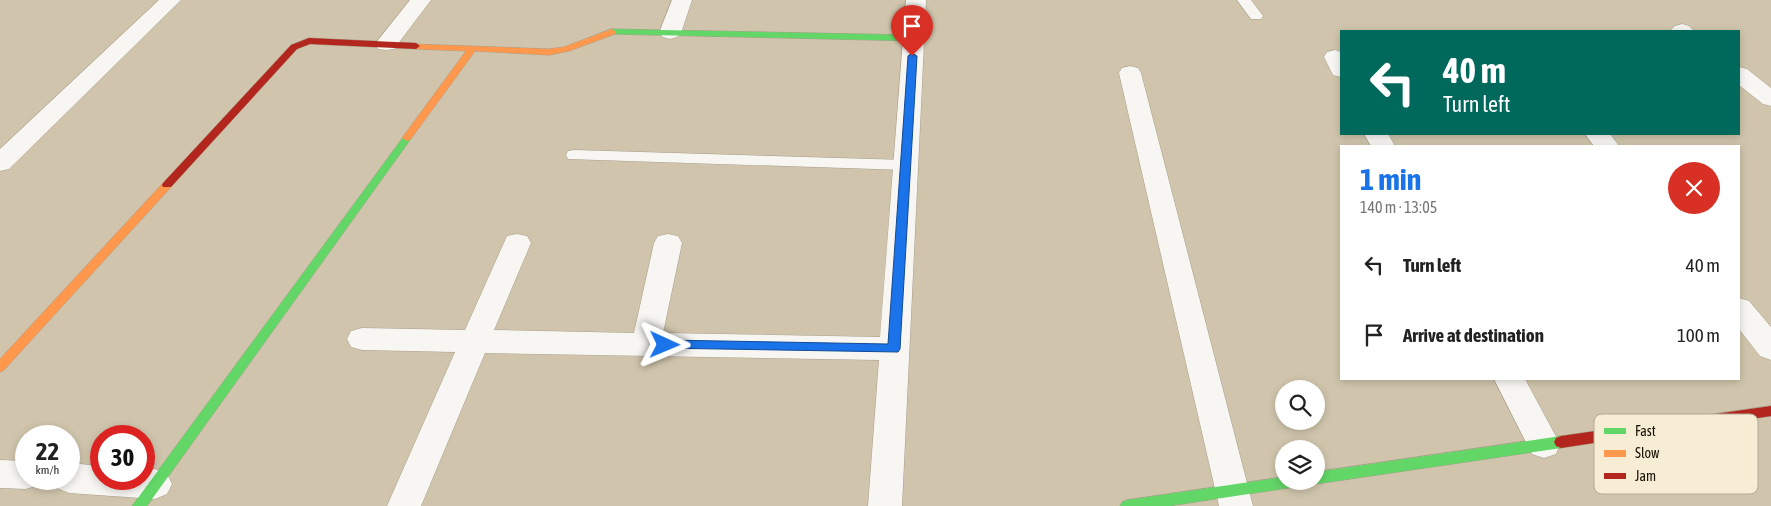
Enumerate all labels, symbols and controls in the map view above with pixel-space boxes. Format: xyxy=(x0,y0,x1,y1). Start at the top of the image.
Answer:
pin xyxy=(891,5,933,56)
icon: arrive xyxy=(898,12,926,40)
icon: left xyxy=(1360,50,1425,115)
text: 40 m xyxy=(1443,50,1506,90)
text: Turn left xyxy=(1443,91,1510,117)
text: 1 min xyxy=(1360,162,1421,196)
button: close xyxy=(1668,162,1720,214)
text: 140 m · 13:05 xyxy=(1360,198,1437,216)
icon: left xyxy=(1360,251,1388,279)
text: Turn left xyxy=(1403,254,1461,276)
text: 40 m xyxy=(1686,254,1720,276)
position arrow xyxy=(638,318,690,370)
icon: arrive xyxy=(1360,321,1388,349)
text: Arrive at destination xyxy=(1403,324,1544,346)
text: 100 m xyxy=(1677,324,1720,346)
map controls xyxy=(1275,380,1325,490)
button: search xyxy=(1275,380,1325,430)
legend xyxy=(1594,414,1758,494)
text: Fast xyxy=(1635,423,1656,439)
speed limit sign: 30 xyxy=(90,425,155,490)
text: 22 xyxy=(36,437,59,465)
button: layers xyxy=(1275,440,1325,490)
text: Slow xyxy=(1635,445,1660,461)
text: km/h xyxy=(36,463,59,477)
text: Jam xyxy=(1635,468,1656,484)

